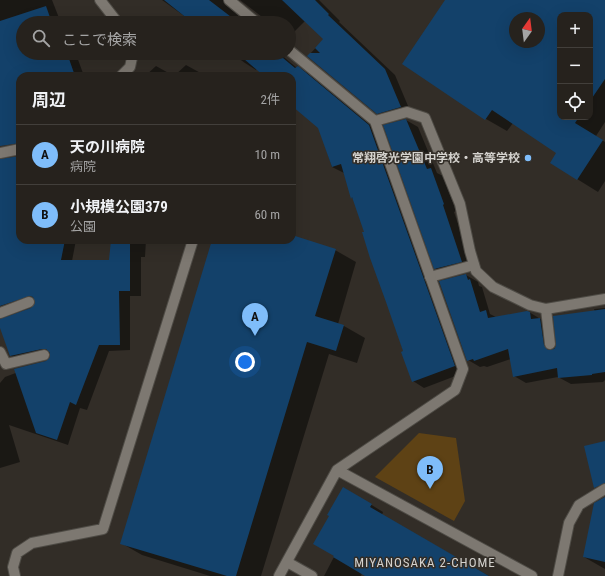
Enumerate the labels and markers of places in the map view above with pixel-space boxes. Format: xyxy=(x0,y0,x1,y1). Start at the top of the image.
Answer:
place label: 常翔啓光学園中学校・高等学校 xyxy=(352,151,520,165)
marker: 常翔啓光学園中学校・高等学校 xyxy=(523,153,533,163)
pin: A xyxy=(242,303,268,336)
pin: B xyxy=(417,456,443,489)

